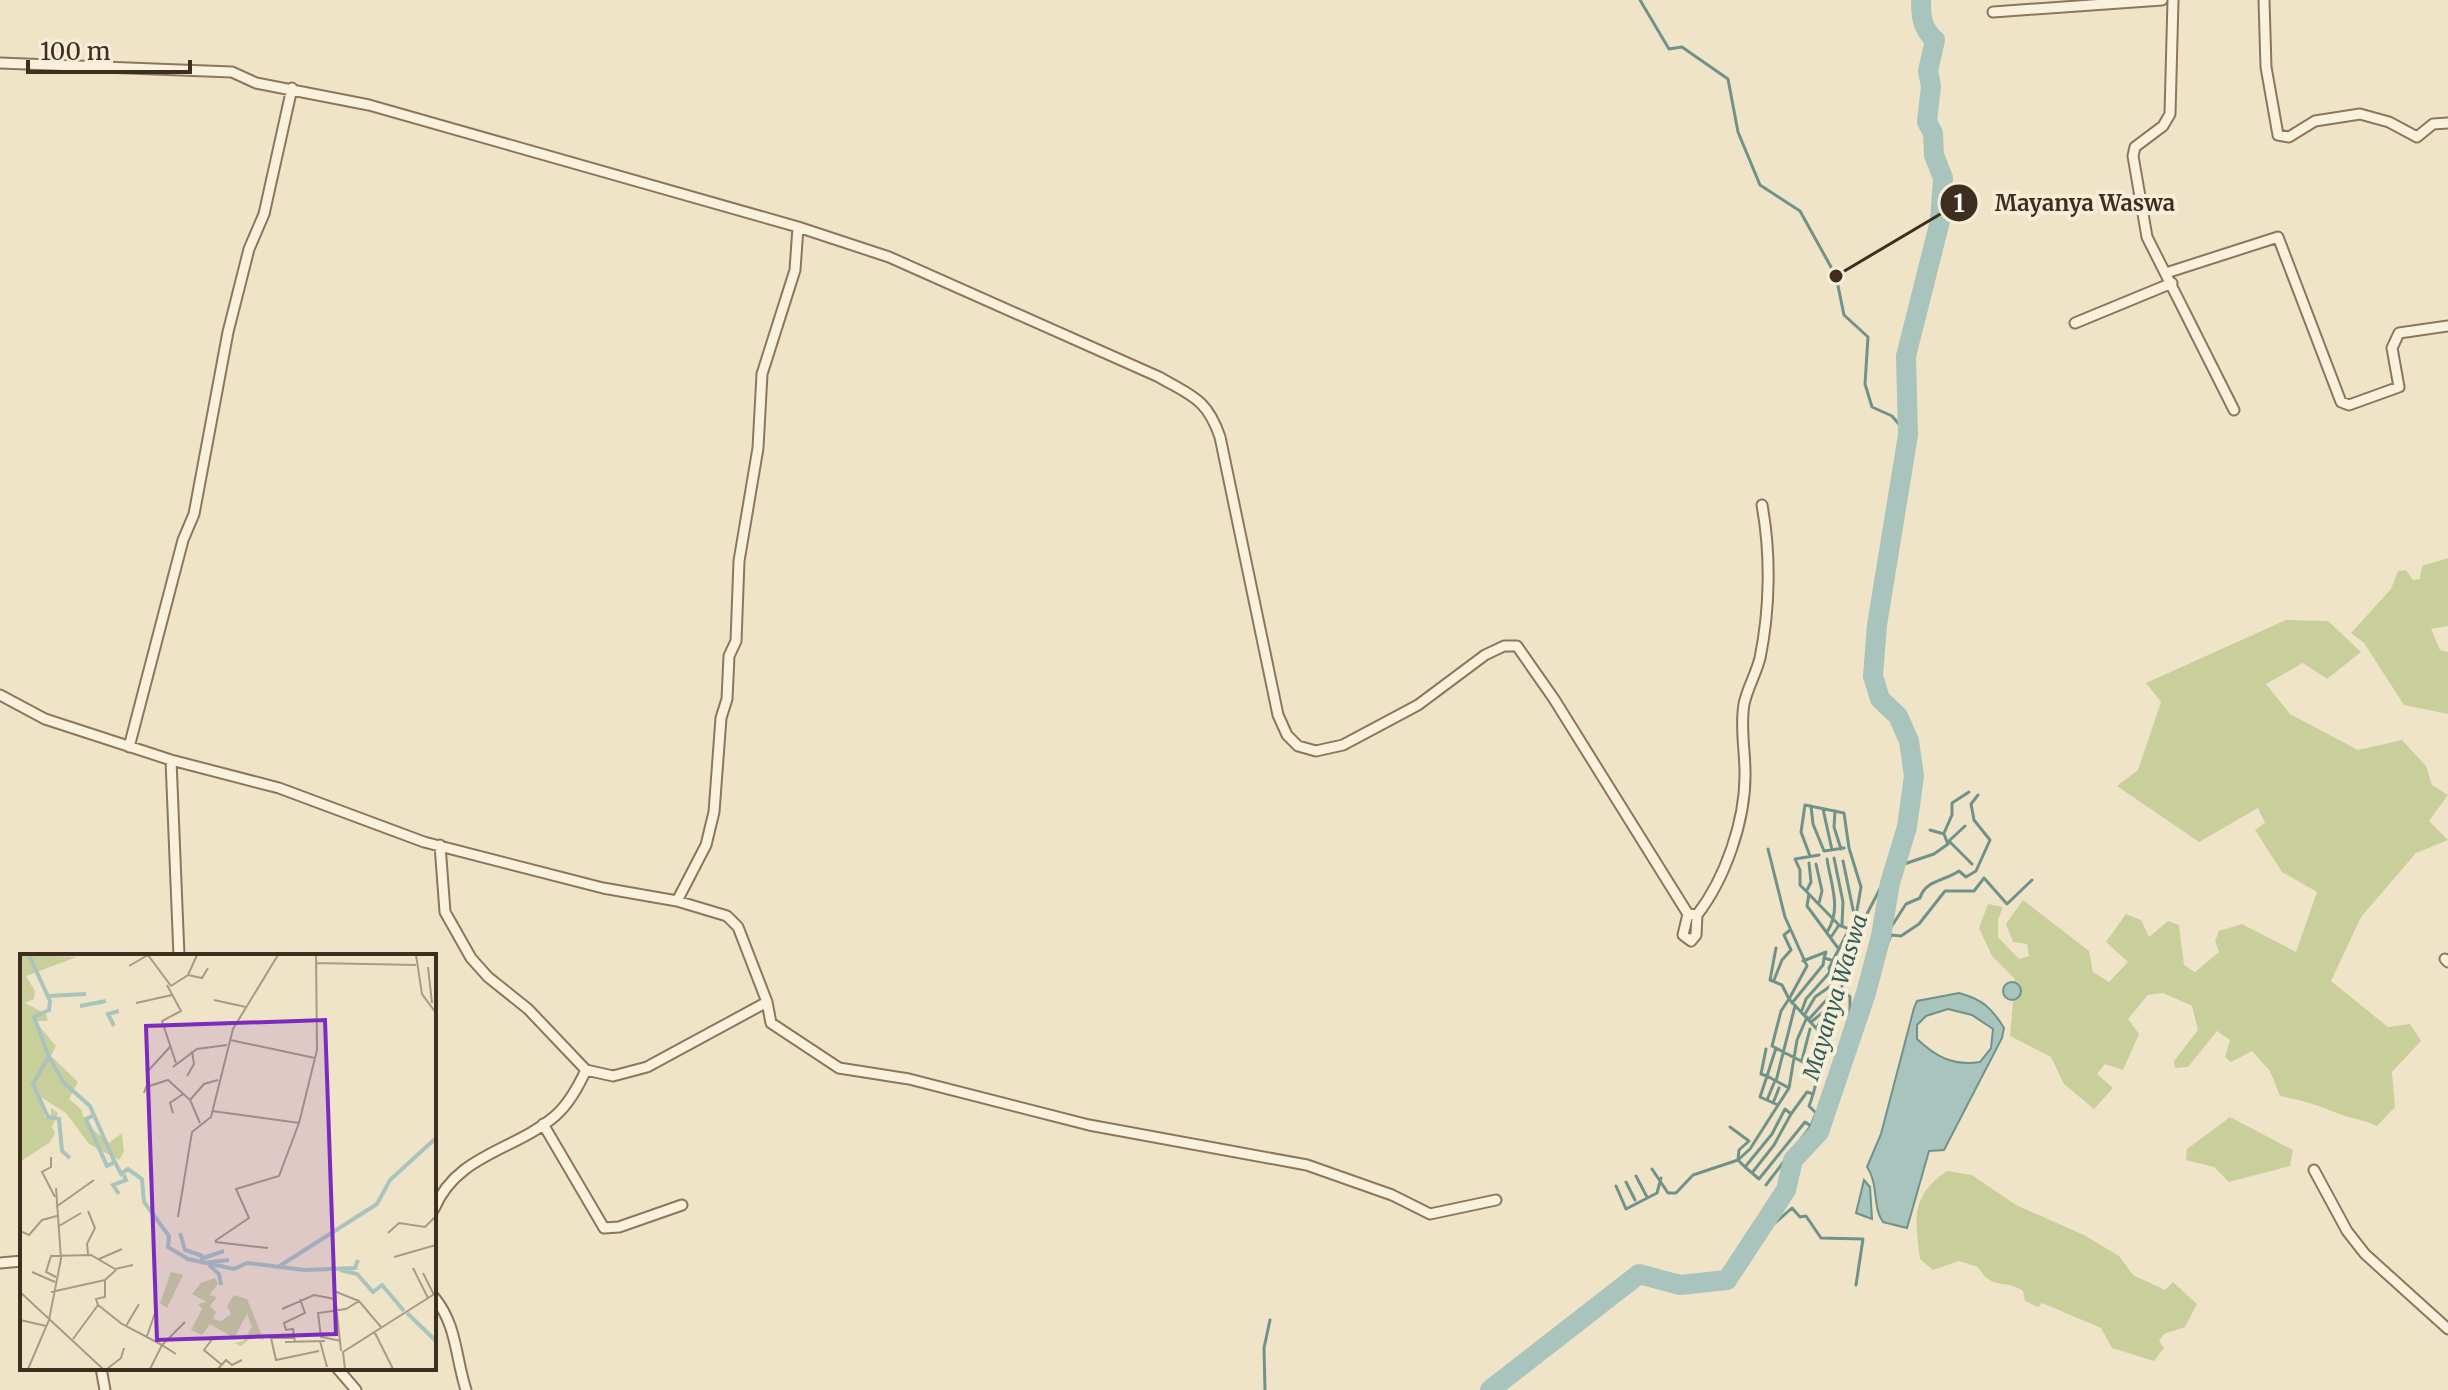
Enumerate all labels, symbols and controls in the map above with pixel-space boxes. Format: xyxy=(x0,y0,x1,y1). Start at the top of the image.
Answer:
scale bar xyxy=(28,24,190,74)
text: 100 m xyxy=(40,36,111,67)
callout: Mayanya Waswa xyxy=(1939,180,2191,226)
text: 1 xyxy=(1953,188,1965,219)
text: Mayanya Waswa xyxy=(1995,189,2175,217)
water label: Mayanya Waswa xyxy=(1796,911,1874,1084)
inset map xyxy=(20,954,436,1370)

